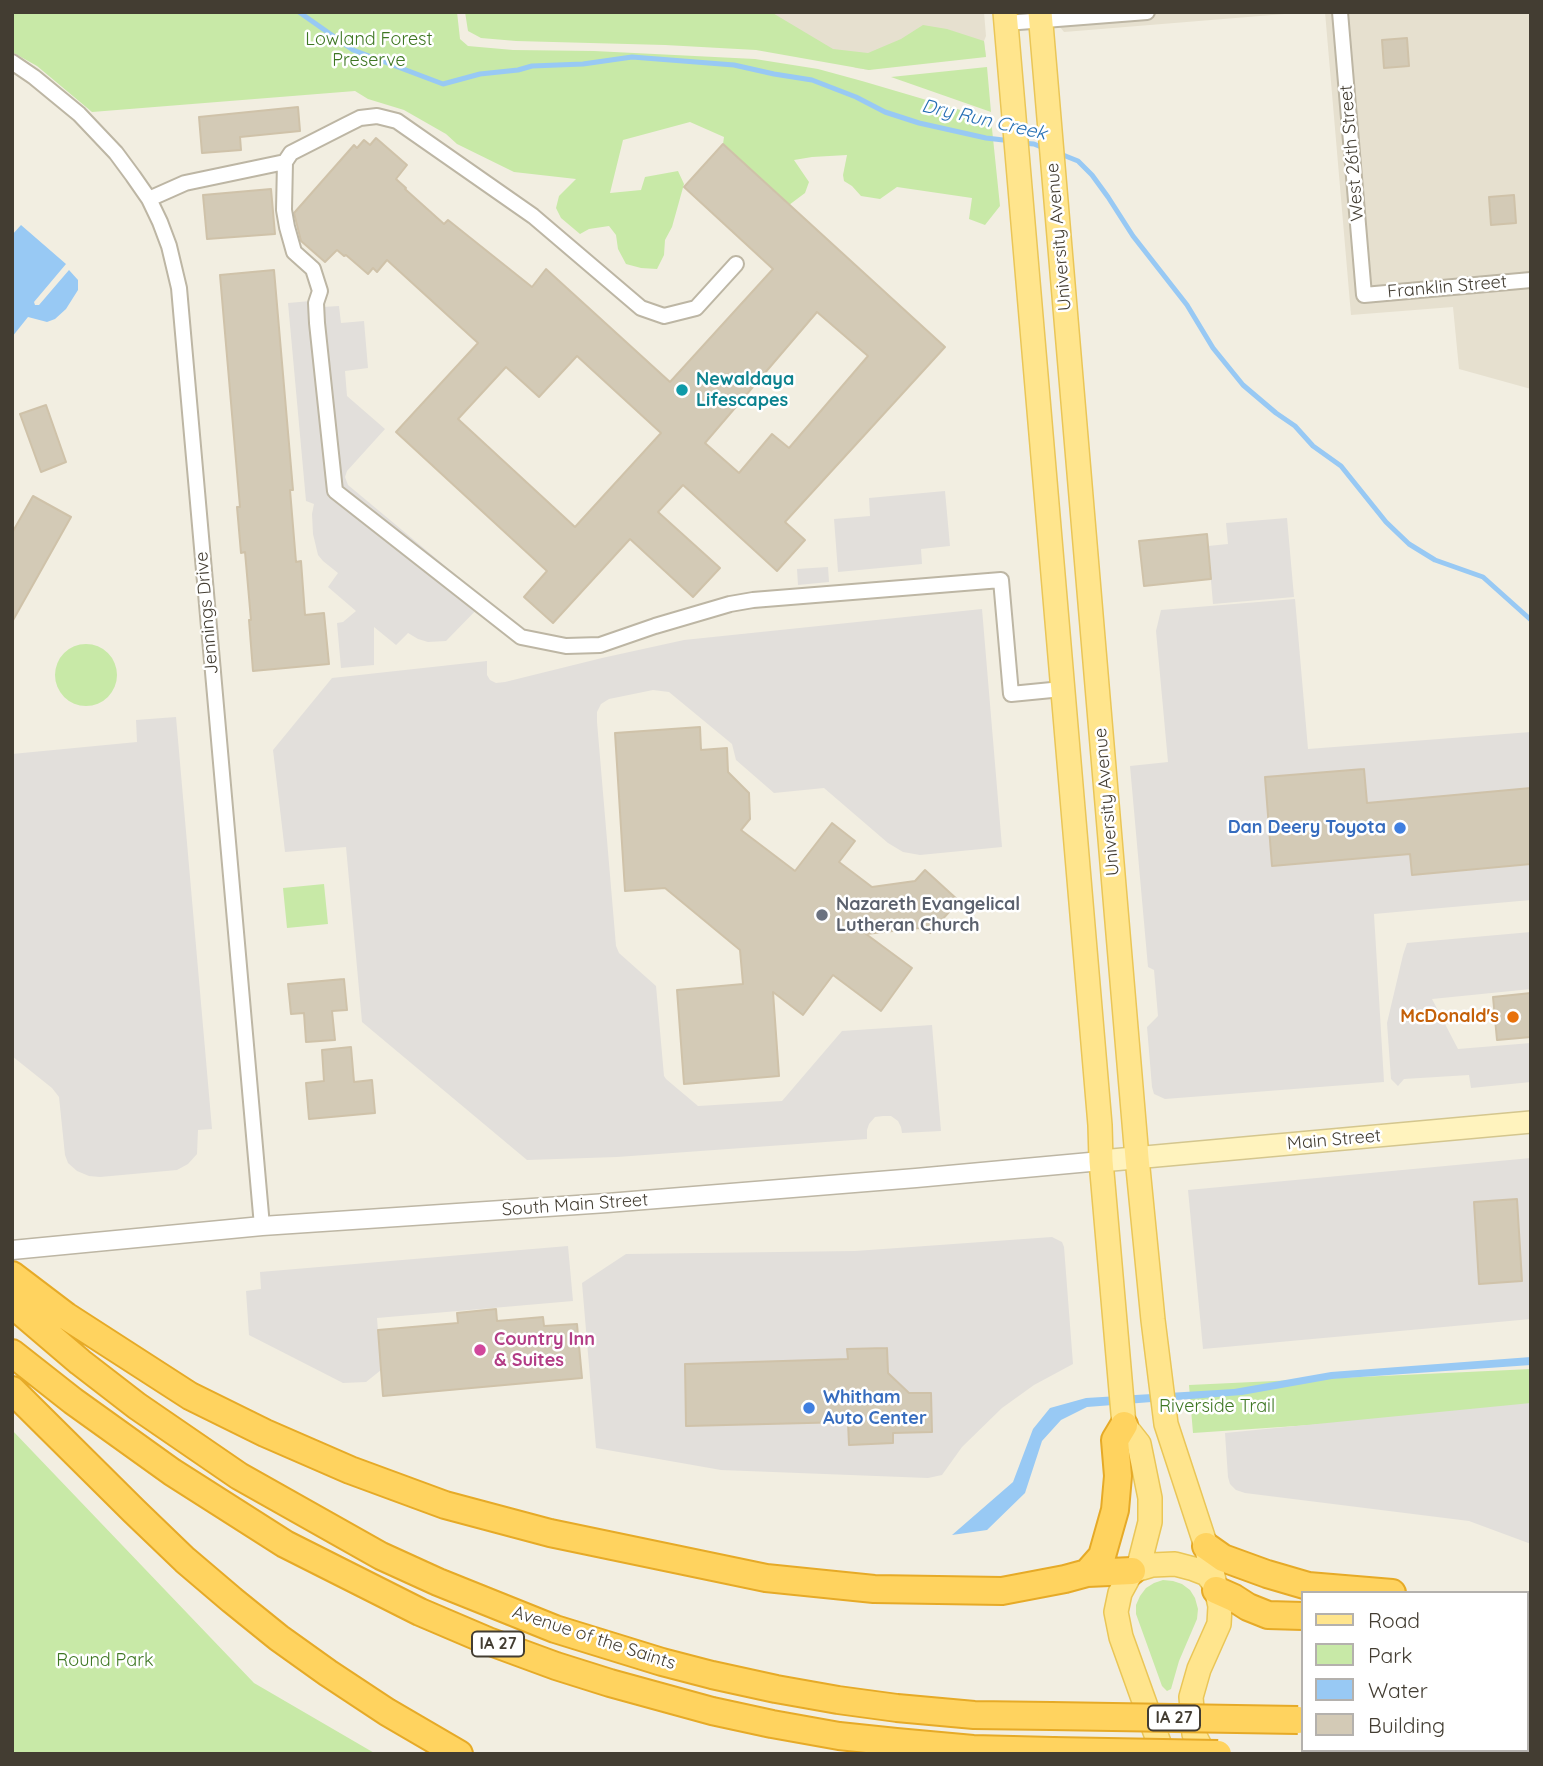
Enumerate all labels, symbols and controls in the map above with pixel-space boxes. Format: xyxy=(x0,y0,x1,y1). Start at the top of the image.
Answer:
park label: Lowland Forest Preserve xyxy=(305,29,433,72)
street label: West 26th Street xyxy=(1335,84,1369,222)
water label: Dry Run Creek xyxy=(919,95,1049,145)
street label: University Avenue xyxy=(1042,162,1076,312)
street label: Franklin Street xyxy=(1386,271,1508,303)
place label: Newaldaya Lifescapes xyxy=(696,369,794,412)
marker: Newaldaya Lifescapes xyxy=(674,382,690,398)
street label: Jennings Drive xyxy=(191,551,223,675)
street label: University Avenue xyxy=(1090,727,1124,877)
place label: Dan Deery Toyota xyxy=(1228,817,1386,839)
marker: Dan Deery Toyota xyxy=(1392,820,1408,836)
place label: Nazareth Evangelical Lutheran Church xyxy=(836,894,1020,936)
marker: Nazareth Evangelical Lutheran Church xyxy=(814,907,830,923)
place label: McDonald's xyxy=(1400,1006,1499,1028)
marker: McDonald's xyxy=(1505,1009,1521,1025)
street label: Main Street xyxy=(1286,1125,1382,1155)
street label: South Main Street xyxy=(501,1189,649,1221)
place label: Country Inn & Suites xyxy=(494,1329,595,1372)
marker: Country Inn & Suites xyxy=(472,1342,488,1358)
place label: Whitham Auto Center xyxy=(823,1387,927,1430)
park label: Riverside Trail xyxy=(1159,1396,1275,1418)
marker: Whitham Auto Center xyxy=(801,1400,817,1416)
legend xyxy=(1302,1591,1529,1752)
street label: Avenue of the Saints xyxy=(510,1601,678,1675)
text: Road xyxy=(1368,1607,1420,1633)
road number: IA 27 xyxy=(472,1632,524,1656)
text: Park xyxy=(1368,1642,1412,1668)
park label: Round Park xyxy=(56,1650,154,1672)
text: Water xyxy=(1368,1677,1428,1703)
road number: IA 27 xyxy=(1148,1706,1200,1730)
text: Building xyxy=(1368,1712,1445,1738)

